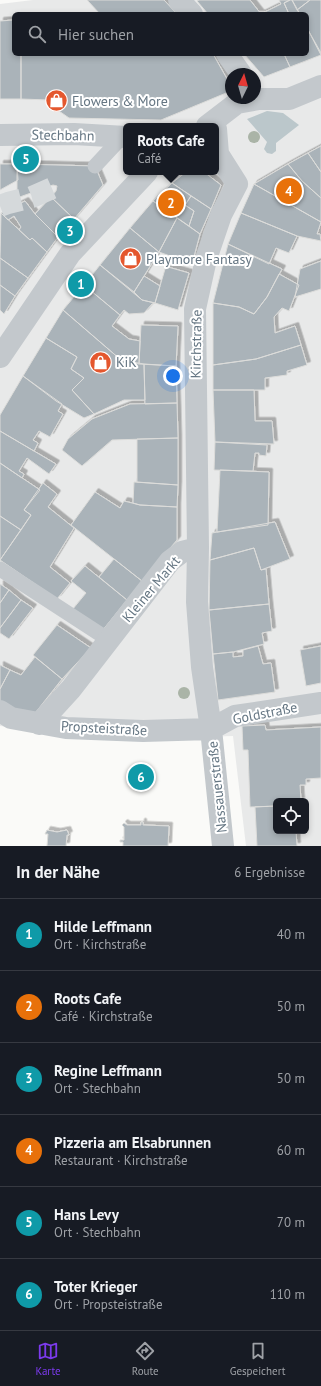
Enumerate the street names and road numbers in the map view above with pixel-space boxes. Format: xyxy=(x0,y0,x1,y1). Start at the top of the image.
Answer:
street label: Stechbahn xyxy=(31,125,95,145)
street label: Kirchstraße xyxy=(186,309,206,379)
street label: Kleiner Markt xyxy=(118,552,184,626)
street label: Goldstraße xyxy=(231,698,299,728)
street label: Propsteistraße xyxy=(60,717,148,739)
street label: Nassauerstraße xyxy=(203,740,231,834)

